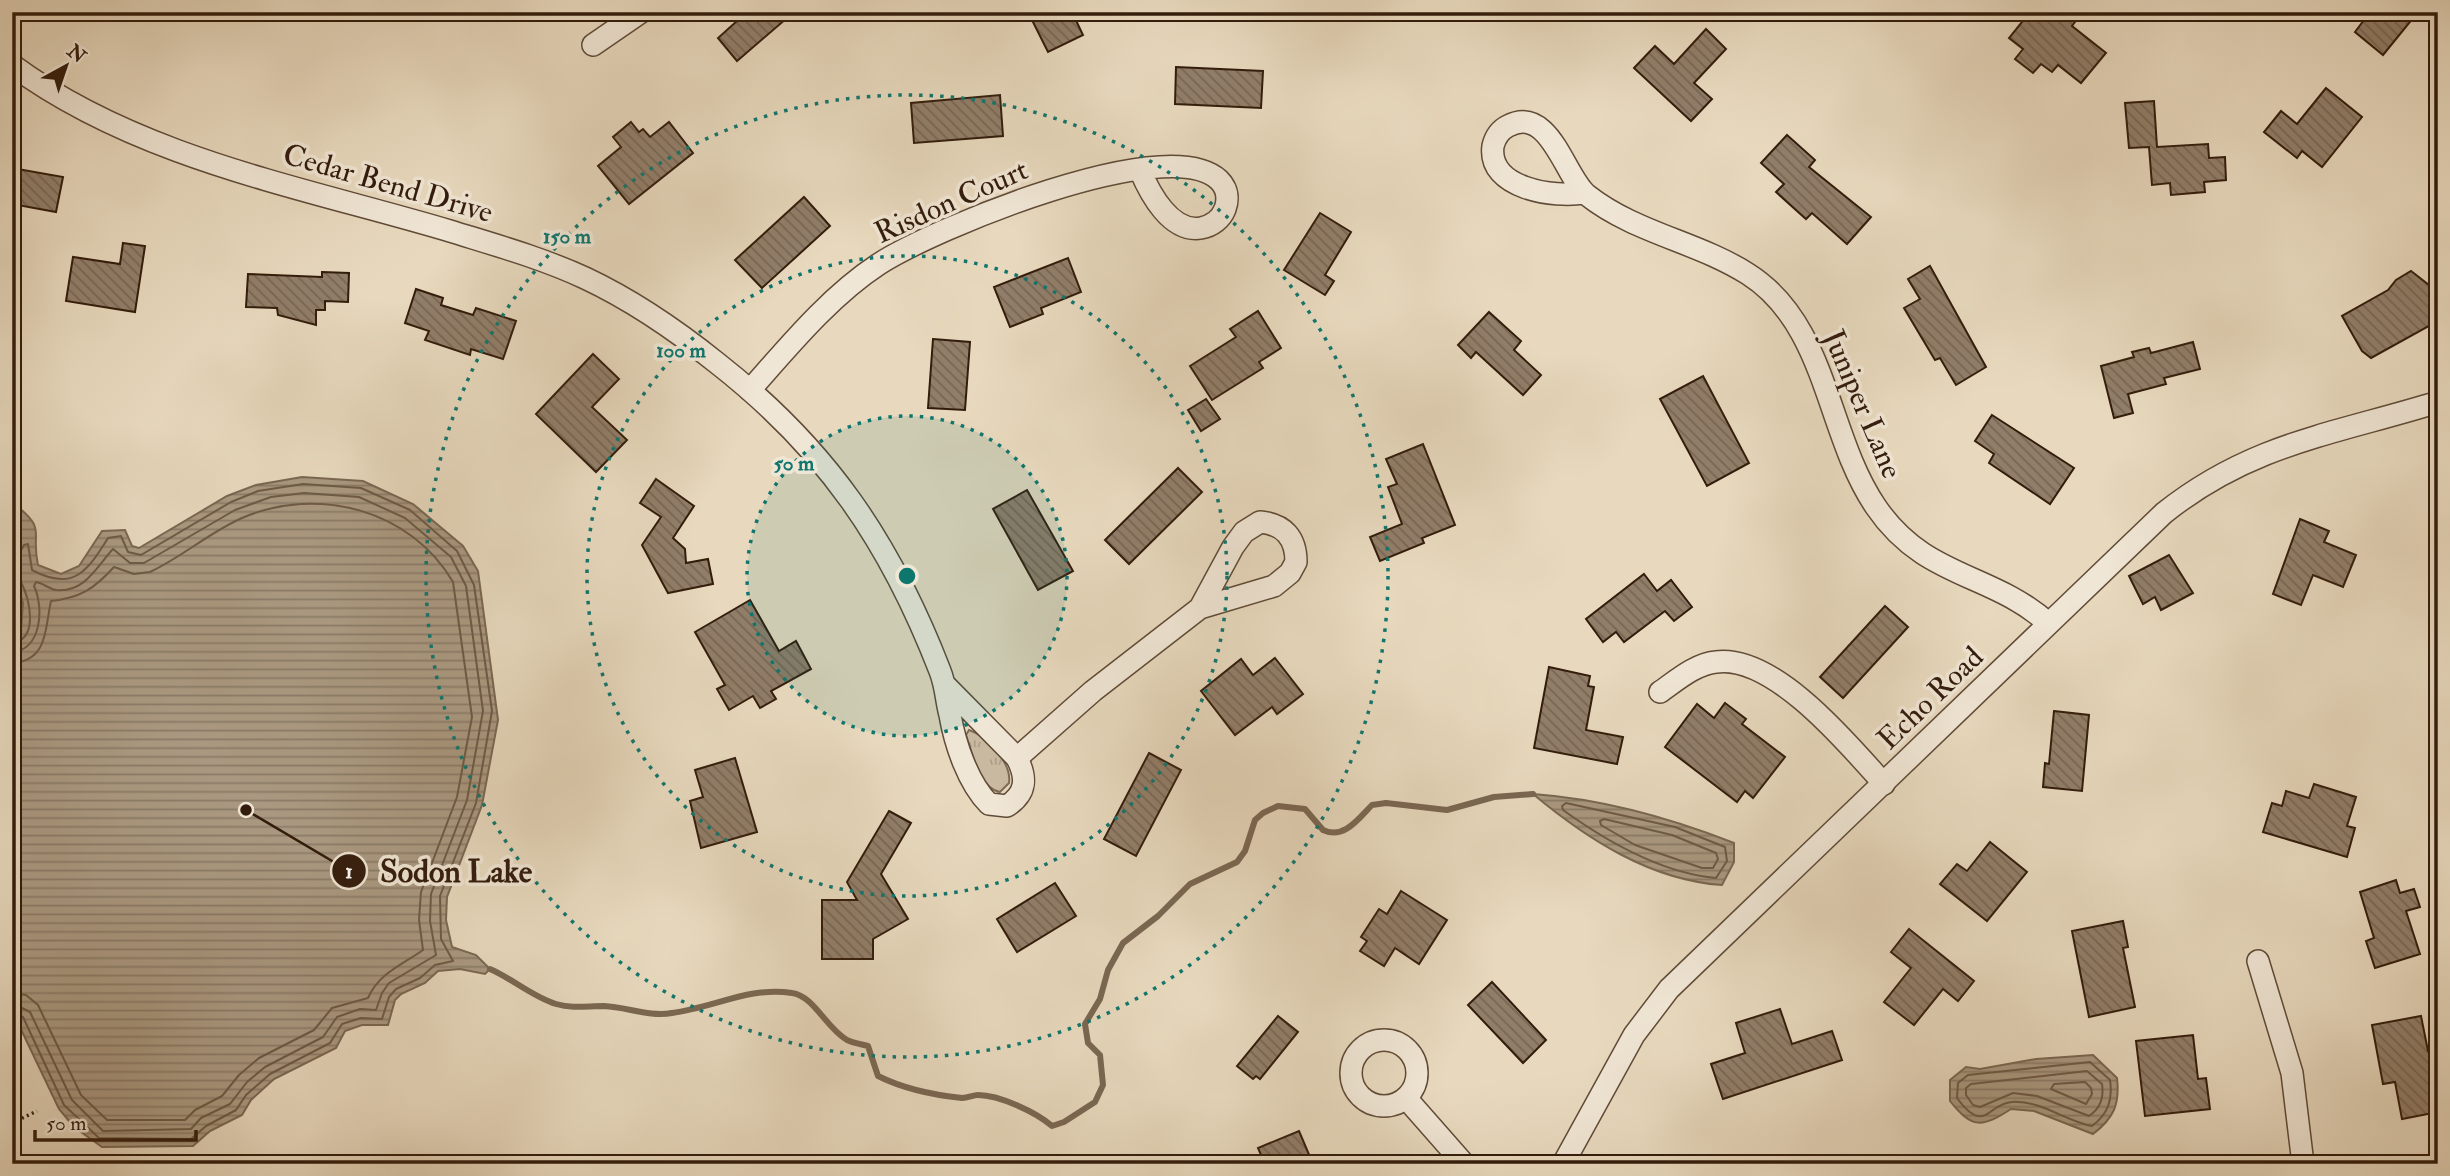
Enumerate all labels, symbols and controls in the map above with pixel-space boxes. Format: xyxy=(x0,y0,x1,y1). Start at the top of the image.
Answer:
north arrow xyxy=(32,32,102,102)
text: N xyxy=(61,38,91,69)
street label: Cedar Bend Drive xyxy=(279,136,497,231)
street label: Risdon Court xyxy=(869,151,1034,252)
text: 150 m xyxy=(543,223,592,250)
street label: Juniper Lane xyxy=(1814,323,1910,484)
text: 100 m xyxy=(656,337,707,364)
text: 50 m xyxy=(774,450,815,477)
centre of rings xyxy=(895,564,919,588)
street label: Echo Road xyxy=(1870,639,1991,758)
callout: Sodon Lake xyxy=(331,844,546,897)
text: Sodon Lake xyxy=(380,852,533,892)
text: 1 xyxy=(345,858,353,885)
scale bar xyxy=(35,1099,196,1143)
text: 50 m xyxy=(46,1110,87,1137)

